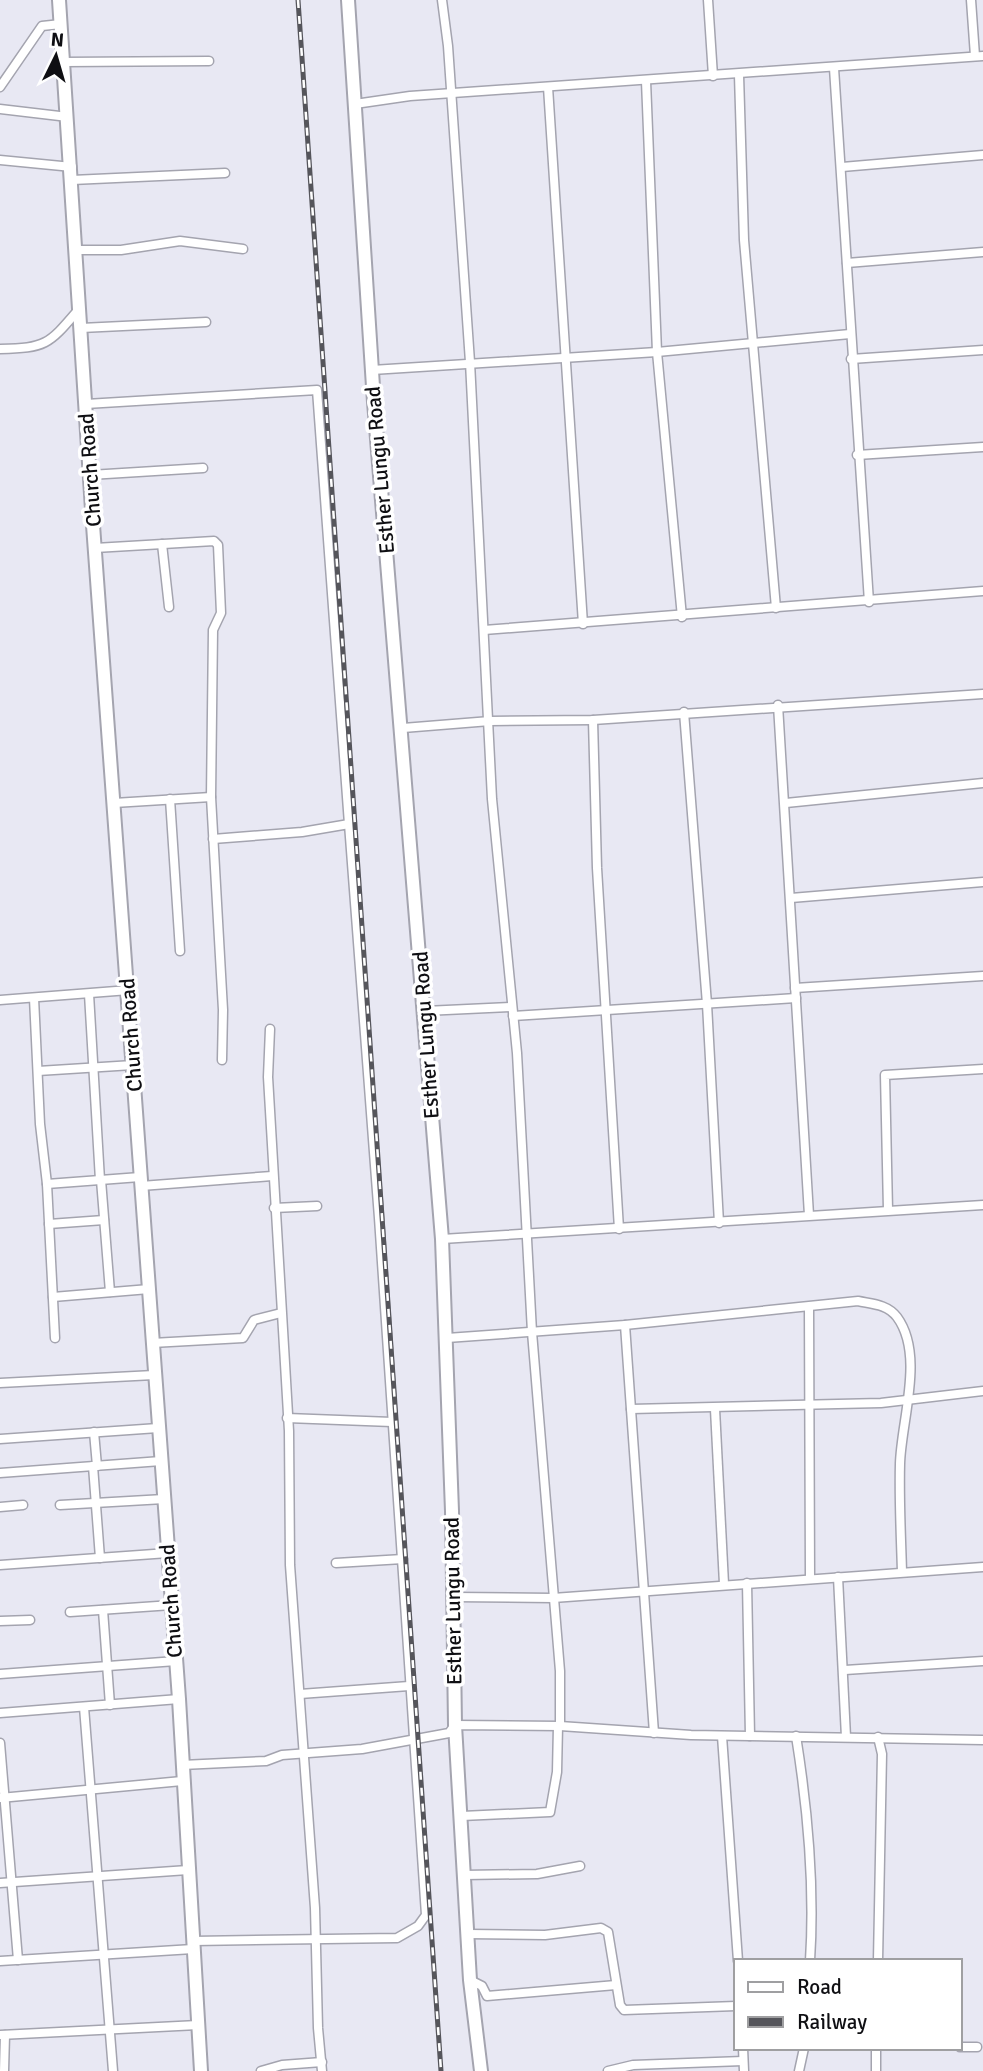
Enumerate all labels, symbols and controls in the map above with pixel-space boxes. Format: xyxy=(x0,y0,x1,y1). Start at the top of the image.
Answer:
north arrow xyxy=(21,21,91,91)
text: N xyxy=(50,28,65,53)
street label: Esther Lungu Road xyxy=(360,385,400,555)
street label: Church Road xyxy=(73,412,107,528)
street label: Esther Lungu Road xyxy=(407,950,445,1120)
street label: Church Road xyxy=(114,977,148,1093)
street label: Esther Lungu Road xyxy=(439,1517,467,1685)
street label: Church Road xyxy=(154,1543,188,1659)
legend xyxy=(734,1959,962,2050)
text: Road xyxy=(797,1974,842,2000)
text: Railway xyxy=(797,2009,867,2035)

